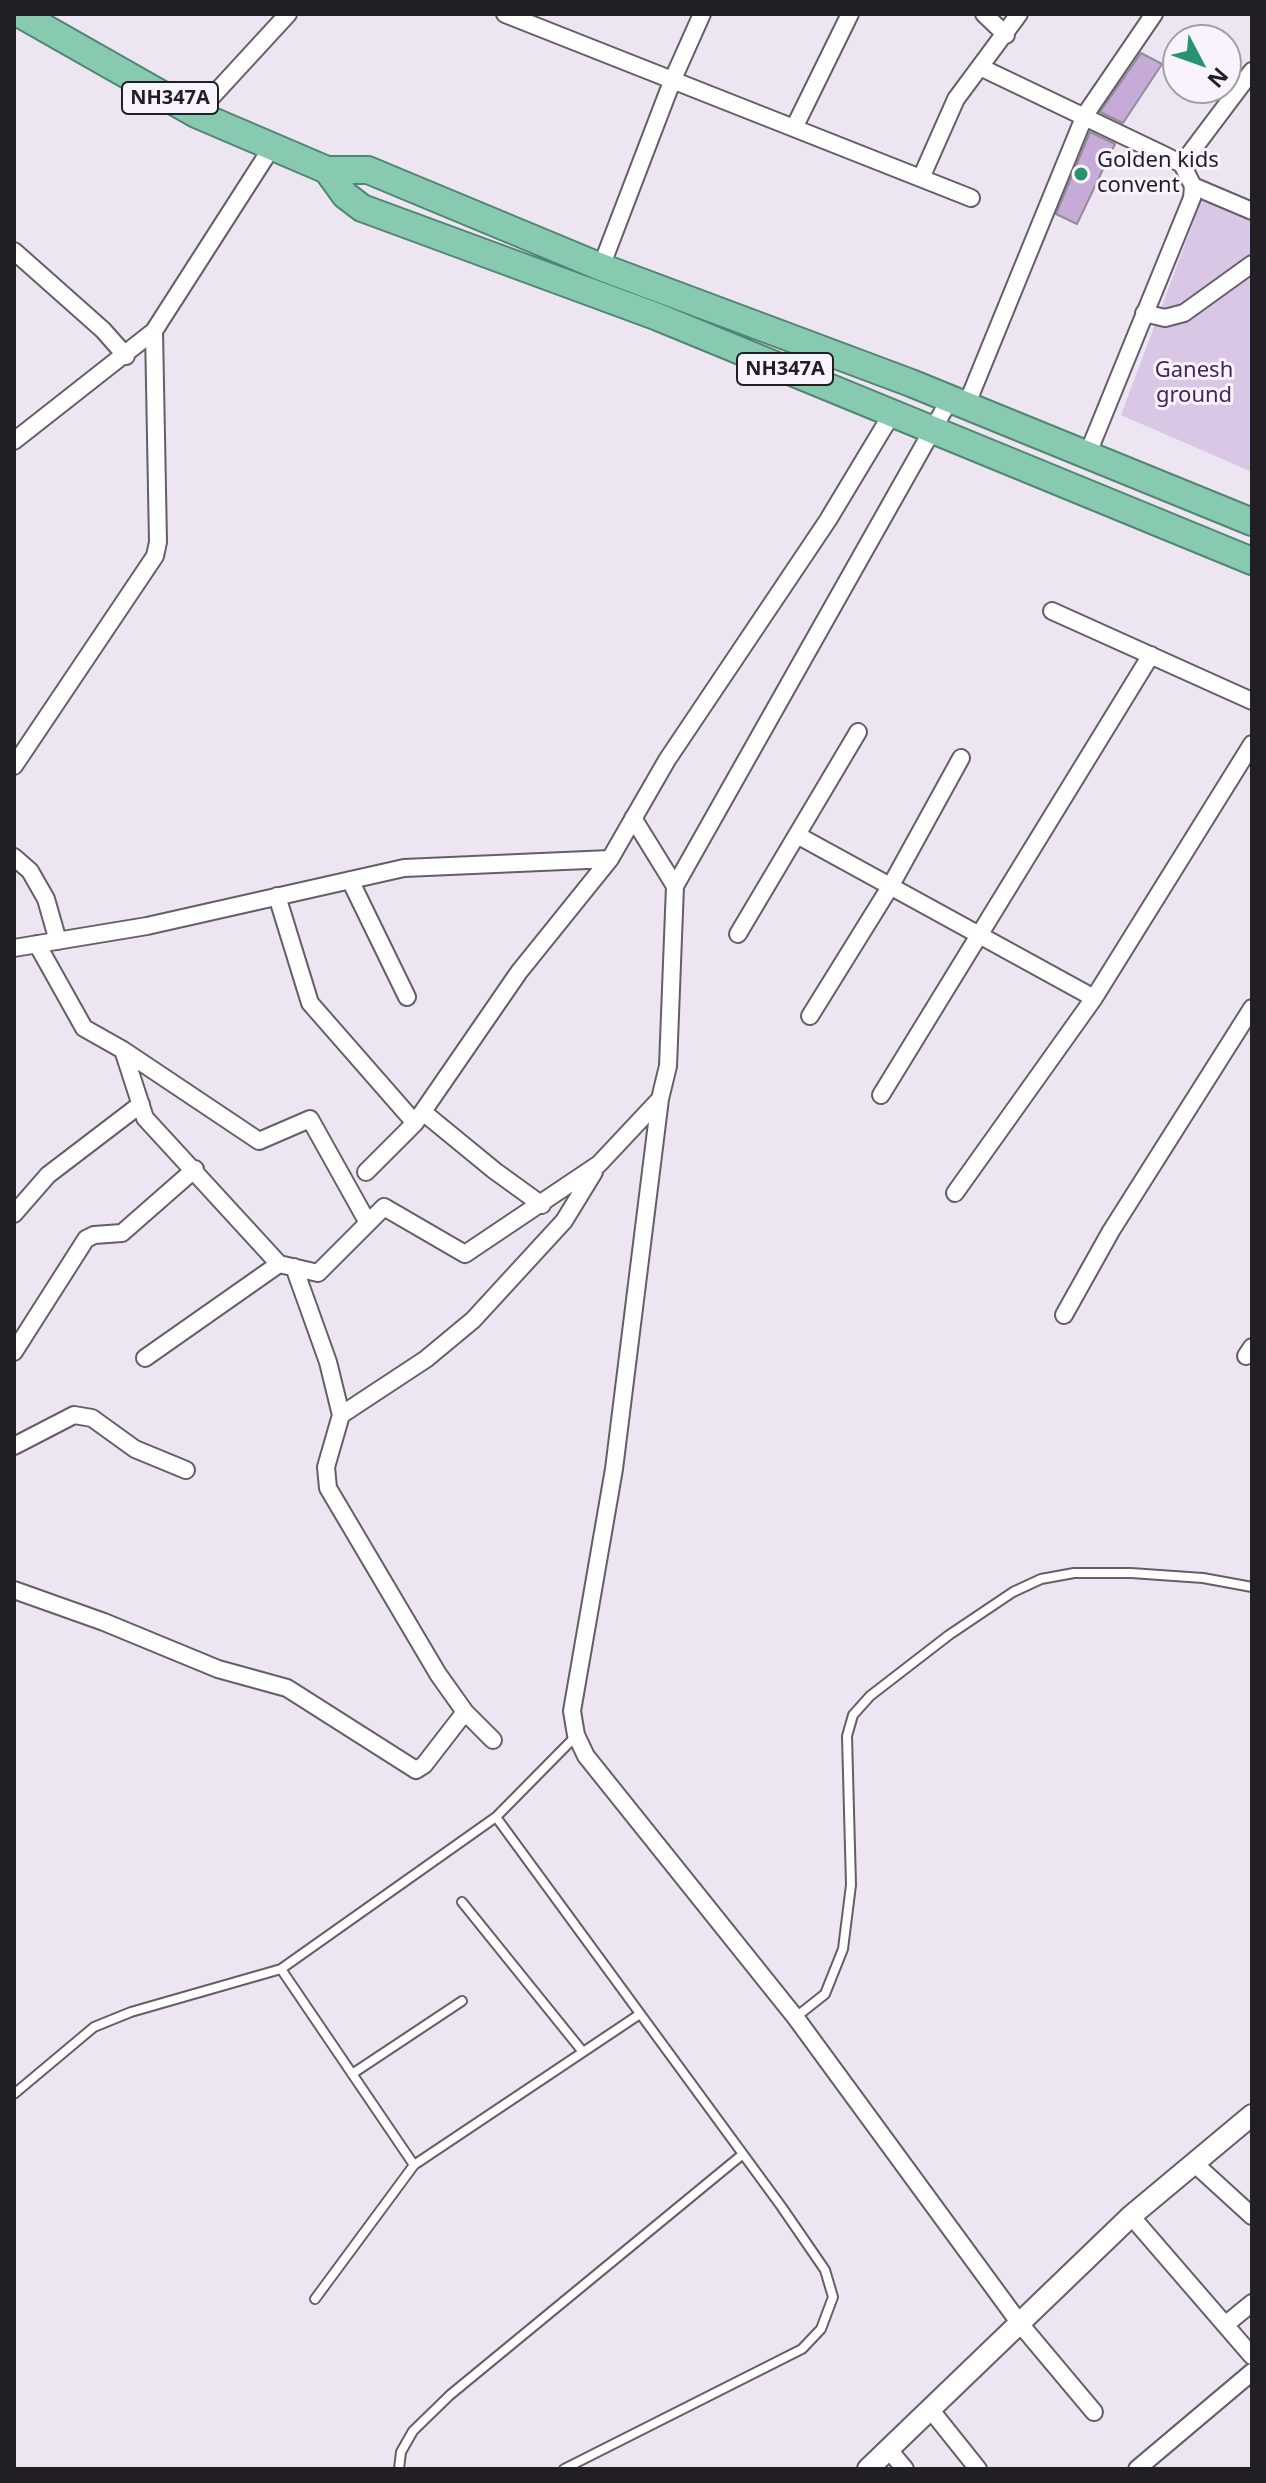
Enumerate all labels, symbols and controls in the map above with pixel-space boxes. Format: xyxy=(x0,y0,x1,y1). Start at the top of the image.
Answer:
north arrow xyxy=(1162,24,1242,104)
text: N xyxy=(1201,62,1236,95)
road number: NH347A xyxy=(122,82,218,114)
place label: Golden kids convent xyxy=(1097,148,1219,200)
marker: Golden kids convent xyxy=(1072,165,1090,183)
road number: NH347A xyxy=(737,353,833,385)
park label: Ganesh ground xyxy=(1155,358,1233,410)

